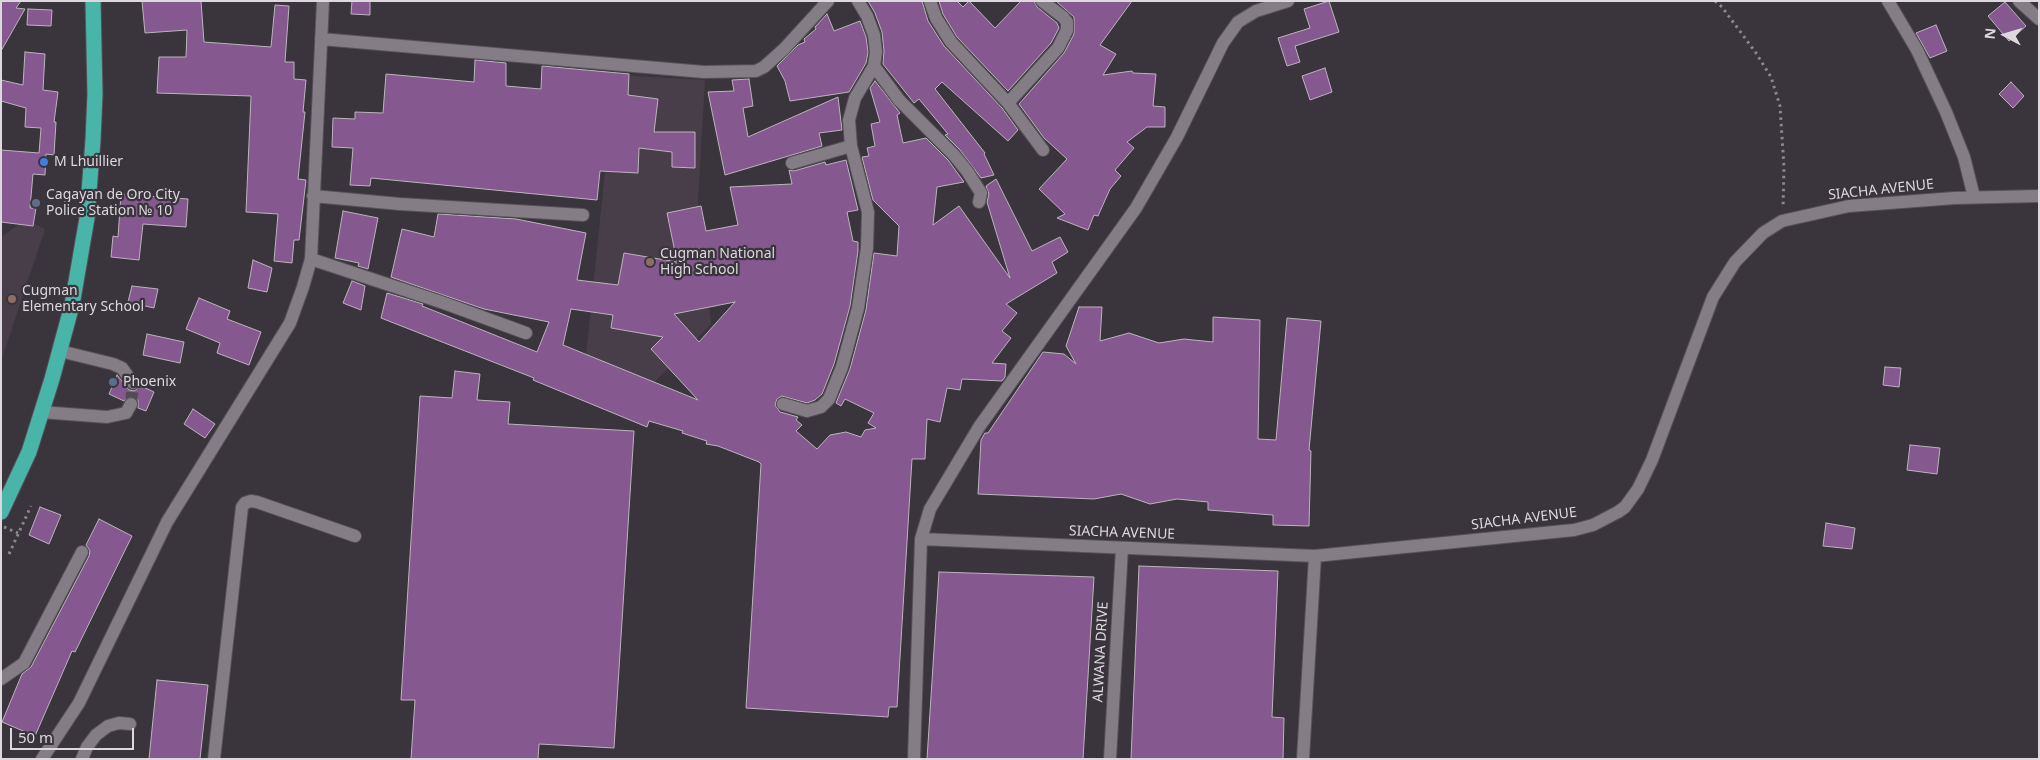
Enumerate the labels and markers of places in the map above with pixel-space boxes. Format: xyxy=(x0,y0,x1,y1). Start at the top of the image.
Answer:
place label: M Lhuillier xyxy=(54,154,123,170)
marker: M Lhuillier xyxy=(38,156,50,168)
place label: Cagayan de Oro City Police Station № 10 xyxy=(46,187,180,220)
marker: Cagayan de Oro City Police Station № 10 xyxy=(30,197,42,209)
place label: Cugman National High School xyxy=(660,246,775,278)
marker: Cugman National High School xyxy=(644,256,656,268)
place label: Cugman Elementary School xyxy=(22,283,144,316)
marker: Cugman Elementary School xyxy=(6,293,18,305)
place label: Phoenix xyxy=(123,374,176,390)
marker: Phoenix xyxy=(107,376,119,388)

